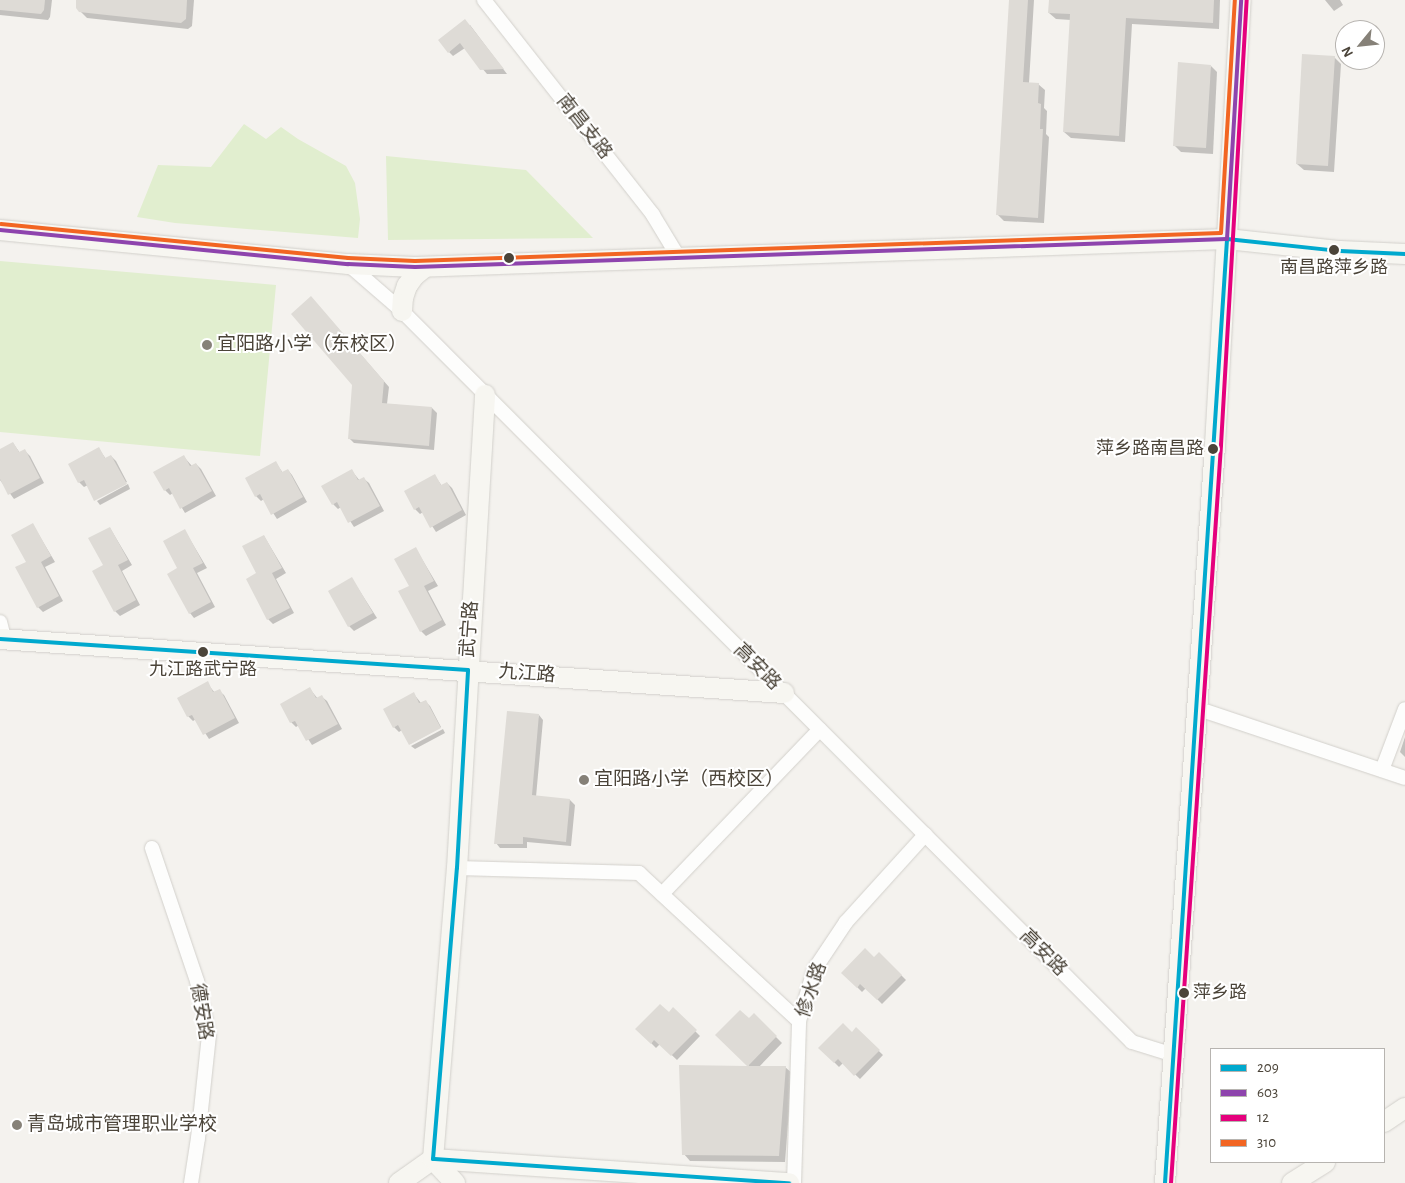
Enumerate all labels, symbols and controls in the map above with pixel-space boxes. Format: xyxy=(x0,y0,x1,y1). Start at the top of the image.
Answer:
north arrow xyxy=(1335,20,1385,70)
text: N xyxy=(1339,44,1356,59)
street label: 南昌支路 xyxy=(552,90,616,164)
marker: 南昌路萍乡路 xyxy=(1329,245,1339,255)
unlabelled marker xyxy=(504,253,514,263)
place label: 南昌路萍乡路 xyxy=(1280,257,1388,279)
place label: 宜阳路小学（东校区） xyxy=(217,334,407,356)
marker: 宜阳路小学（东校区） xyxy=(201,339,213,351)
place label: 萍乡路南昌路 xyxy=(1096,438,1204,460)
marker: 萍乡路南昌路 xyxy=(1208,444,1218,454)
street label: 武宁路 xyxy=(457,600,483,658)
street label: 高安路 xyxy=(729,639,785,695)
marker: 九江路武宁路 xyxy=(198,647,208,657)
place label: 九江路武宁路 xyxy=(149,659,257,681)
street label: 九江路 xyxy=(498,661,556,687)
place label: 宜阳路小学（西校区） xyxy=(594,769,784,791)
marker: 宜阳路小学（西校区） xyxy=(578,774,590,786)
street label: 高安路 xyxy=(1015,925,1071,981)
street label: 修水路 xyxy=(792,959,832,1021)
street label: 德安路 xyxy=(185,982,217,1042)
place label: 萍乡路 xyxy=(1193,982,1247,1004)
marker: 萍乡路 xyxy=(1179,988,1189,998)
legend xyxy=(1210,1048,1385,1163)
text: 209 xyxy=(1257,1060,1279,1075)
text: 603 xyxy=(1257,1085,1278,1100)
text: 12 xyxy=(1257,1110,1269,1125)
place label: 青岛城市管理职业学校 xyxy=(27,1114,217,1136)
marker: 青岛城市管理职业学校 xyxy=(11,1119,23,1131)
text: 310 xyxy=(1257,1135,1276,1150)

